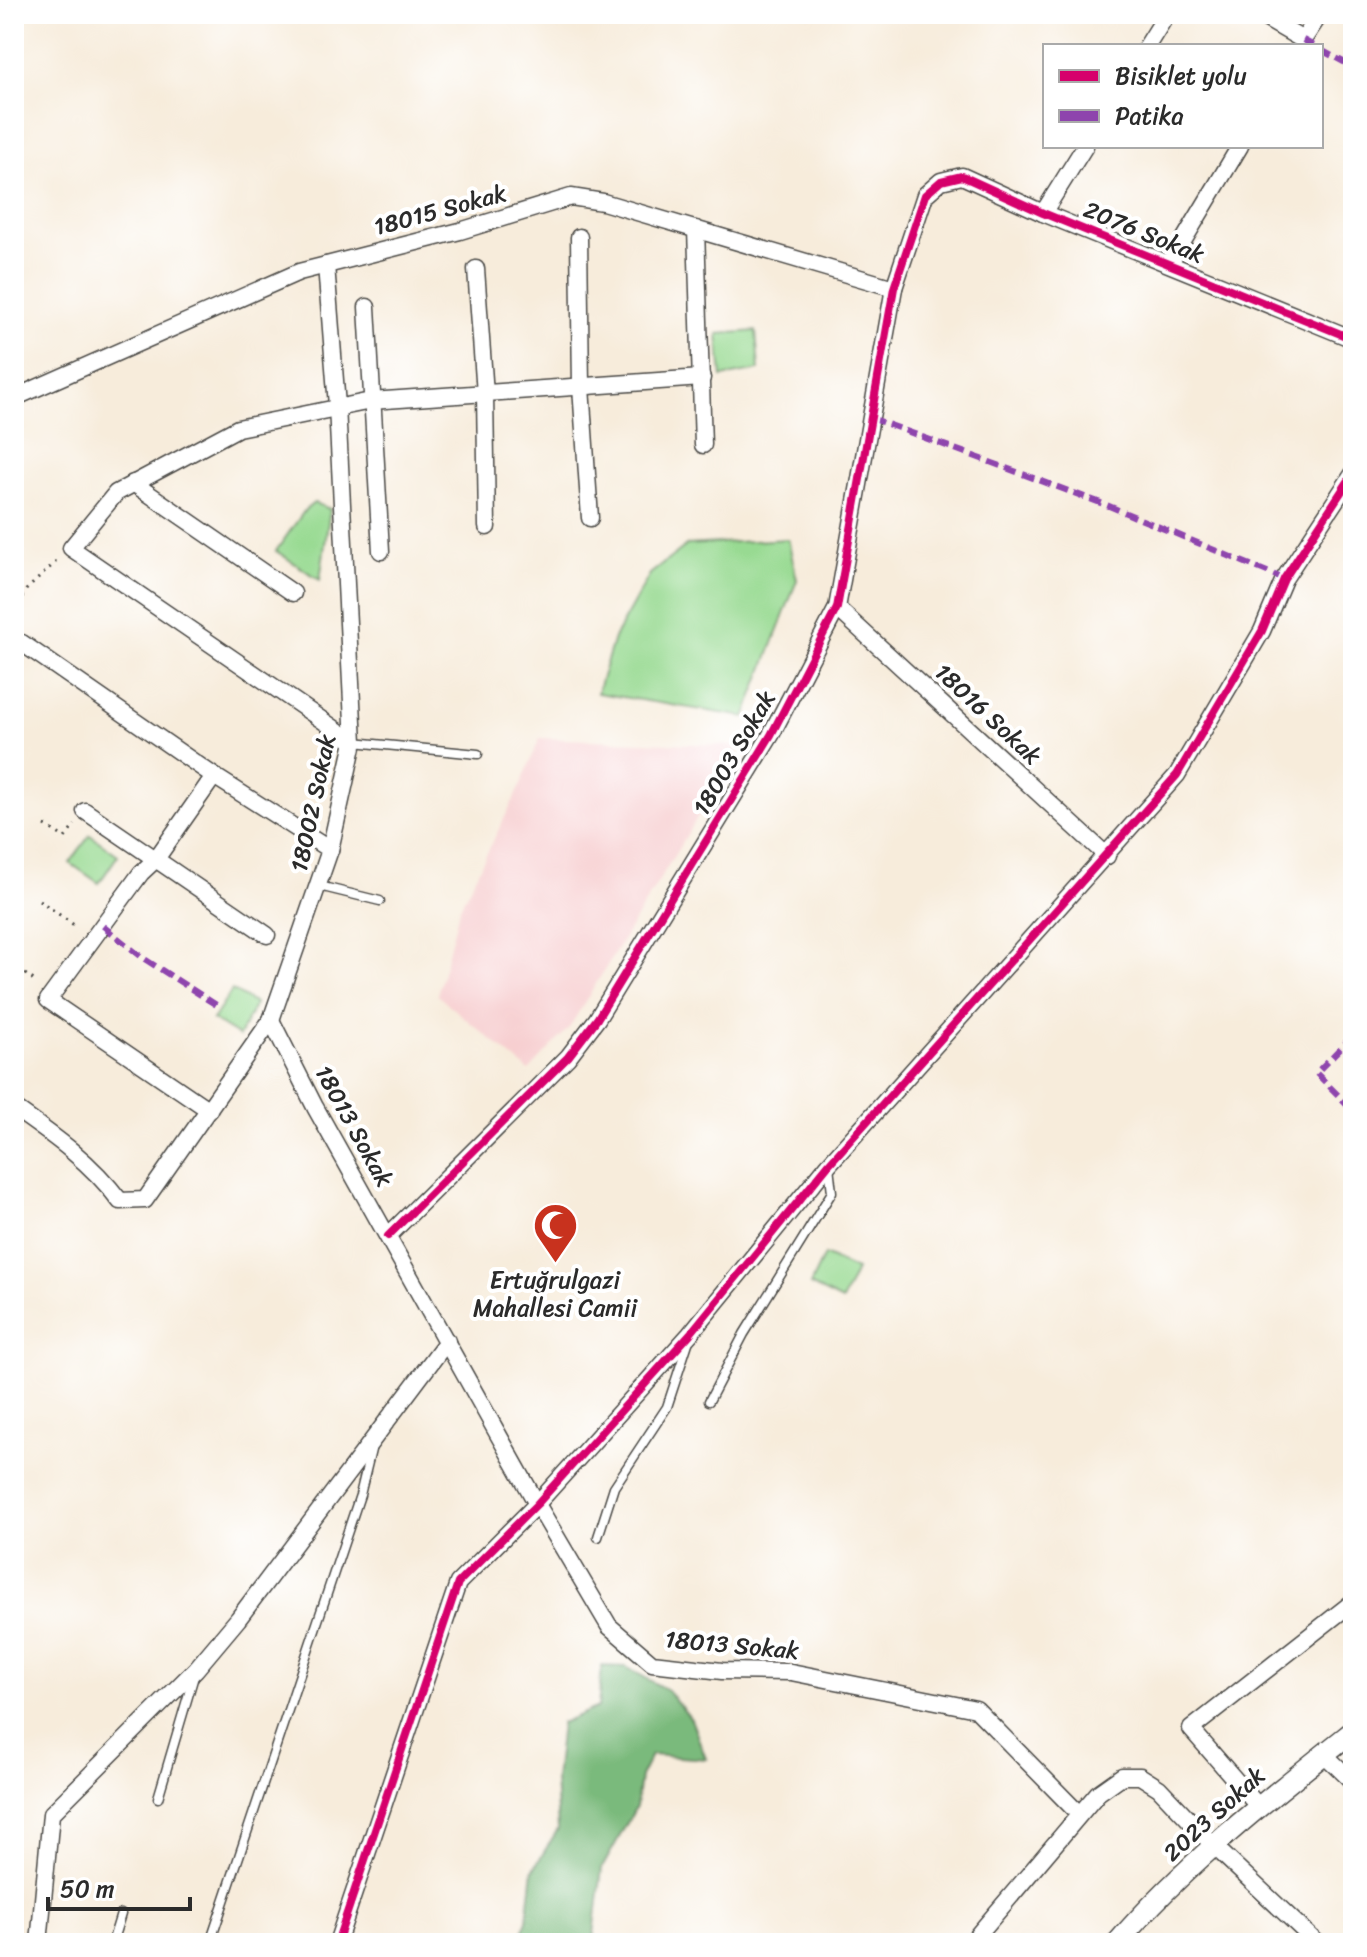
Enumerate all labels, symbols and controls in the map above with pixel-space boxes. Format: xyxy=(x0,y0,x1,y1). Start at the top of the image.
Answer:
legend xyxy=(1043,44,1323,148)
text: Bisiklet yolu xyxy=(1115,55,1247,97)
text: Patika xyxy=(1115,95,1184,137)
street label: 18015 Sokak xyxy=(369,172,511,248)
street label: 2076 Sokak xyxy=(1077,189,1211,275)
street label: 18016 Sokak xyxy=(924,653,1052,776)
street label: 18003 Sokak xyxy=(681,682,787,824)
street label: 18002 Sokak xyxy=(278,730,348,876)
street label: 18013 Sokak xyxy=(303,1057,405,1195)
mosque icon: Ertuğrulgazi Mahallesi Camii xyxy=(531,1202,579,1265)
place label: Ertuğrulgazi Mahallesi Camii xyxy=(473,1259,638,1329)
street label: 18013 Sokak xyxy=(663,1618,801,1672)
street label: 2023 Sokak xyxy=(1153,1756,1275,1872)
scale bar xyxy=(48,1861,190,1911)
text: 50 m xyxy=(60,1868,115,1910)

